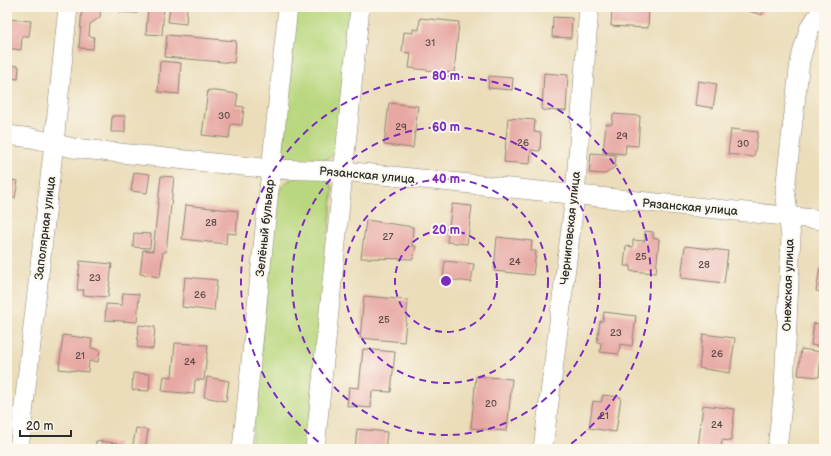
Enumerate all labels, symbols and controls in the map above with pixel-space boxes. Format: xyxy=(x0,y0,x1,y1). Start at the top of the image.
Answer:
house number: 31 xyxy=(425,37,435,49)
text: 80 m xyxy=(432,69,460,84)
house number: 30 xyxy=(218,110,230,122)
text: 60 m xyxy=(432,120,460,135)
house number: 29 xyxy=(395,121,407,133)
house number: 29 xyxy=(616,130,628,142)
house number: 26 xyxy=(517,137,529,149)
house number: 30 xyxy=(737,138,749,150)
street label: Рязанская улица xyxy=(318,164,416,187)
street label: Черниговская улица xyxy=(557,171,584,286)
text: 40 m xyxy=(432,172,460,187)
street label: Заполярная улица xyxy=(32,175,59,281)
street label: Зелёный бульвар xyxy=(253,178,278,277)
street label: Рязанская улица xyxy=(641,196,739,219)
house number: 28 xyxy=(205,217,217,229)
text: 20 m xyxy=(432,223,460,238)
house number: 27 xyxy=(383,231,393,243)
street label: Онежская улица xyxy=(779,239,798,332)
house number: 25 xyxy=(635,251,647,263)
house number: 24 xyxy=(509,256,521,268)
house number: 28 xyxy=(698,259,710,271)
house number: 23 xyxy=(89,272,101,284)
centre of rings xyxy=(439,274,453,288)
house number: 26 xyxy=(194,289,206,301)
house number: 25 xyxy=(378,314,390,326)
house number: 23 xyxy=(610,327,622,339)
house number: 26 xyxy=(711,348,723,360)
house number: 21 xyxy=(75,350,85,362)
house number: 24 xyxy=(184,356,196,368)
house number: 20 xyxy=(485,398,497,410)
house number: 21 xyxy=(599,410,609,422)
scale bar xyxy=(20,412,71,438)
text: 20 m xyxy=(26,419,53,434)
house number: 24 xyxy=(711,419,723,431)

